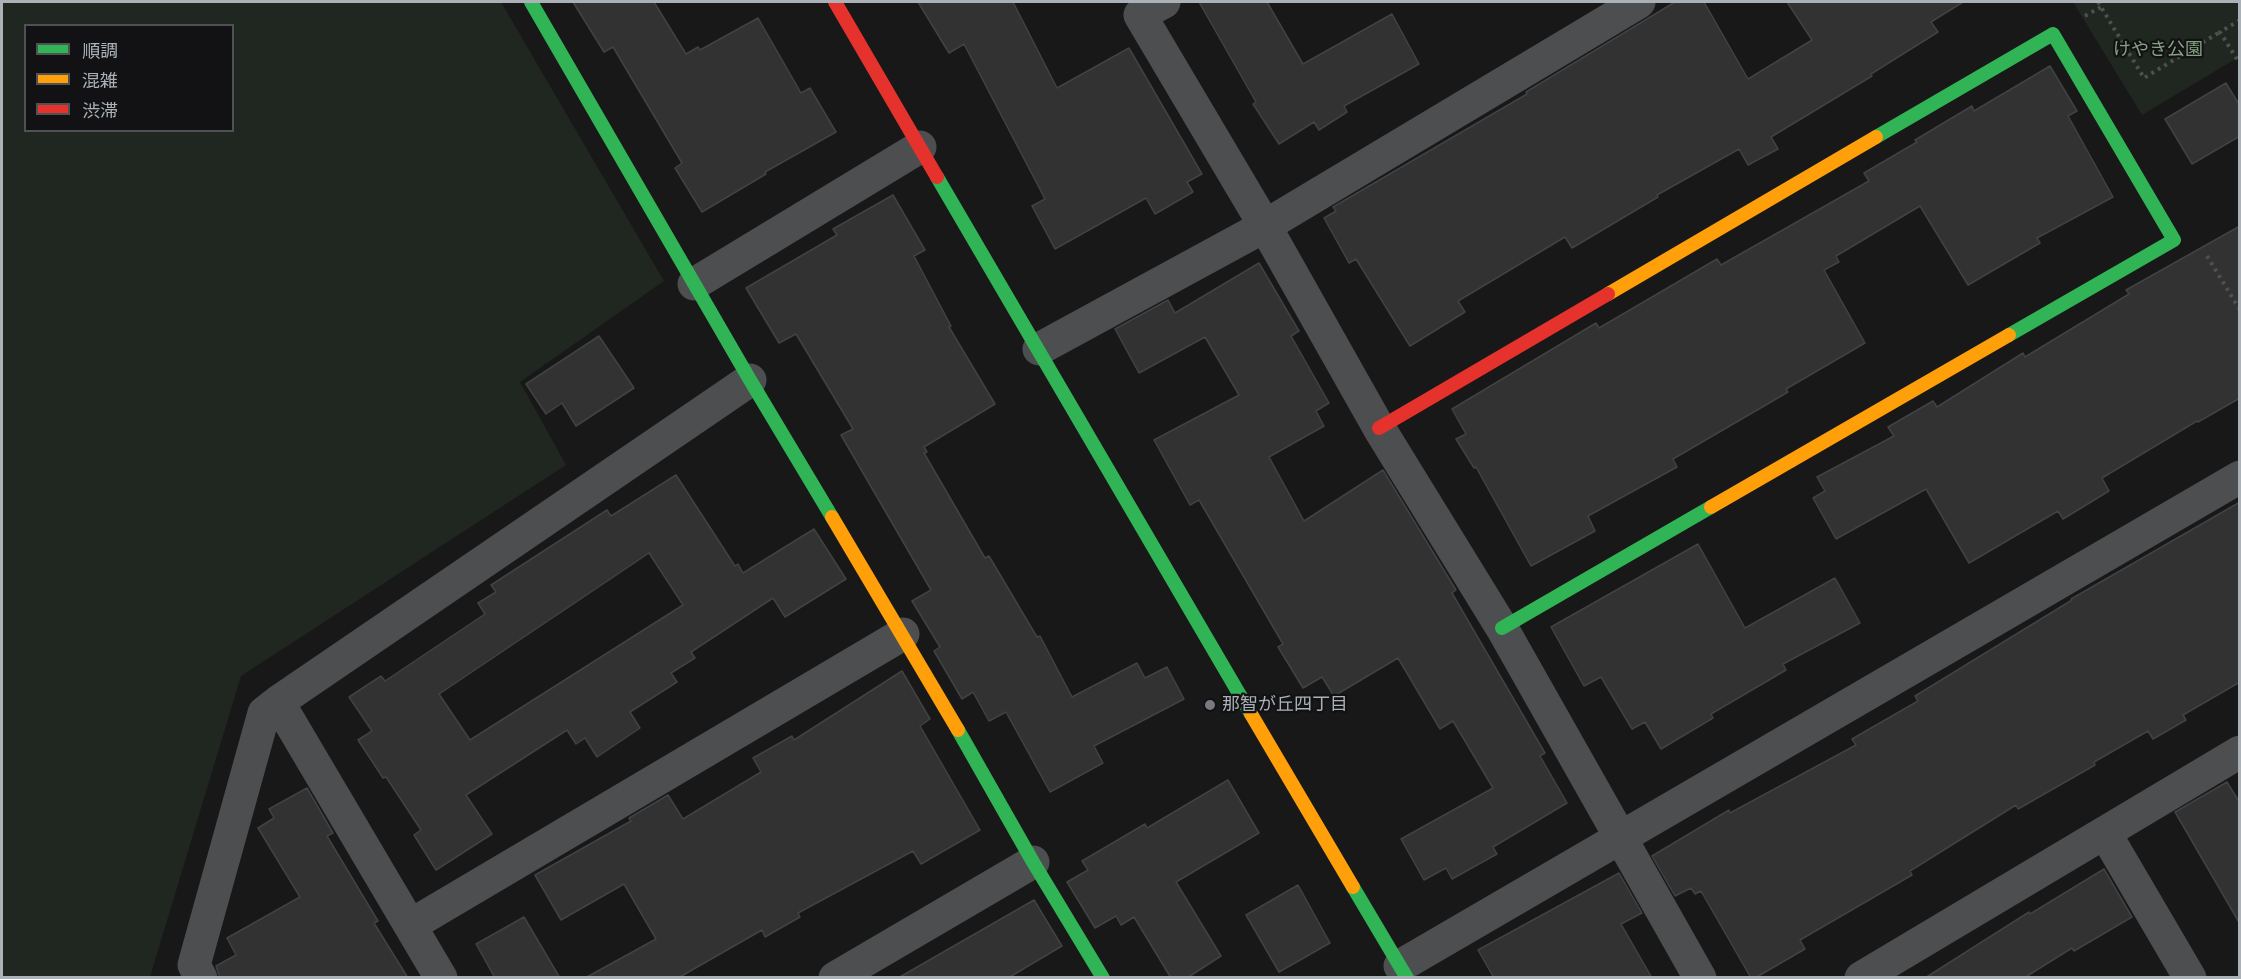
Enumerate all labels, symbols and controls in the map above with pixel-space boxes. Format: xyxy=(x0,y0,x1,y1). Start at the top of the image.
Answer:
legend xyxy=(24,24,234,132)
park label: けやき公園 xyxy=(2113,39,2203,61)
text: 順調 xyxy=(82,40,118,61)
text: 混雑 xyxy=(82,70,118,91)
text: 渋滞 xyxy=(82,100,118,121)
place label: 那智が丘四丁目 xyxy=(1222,694,1348,716)
marker: 那智が丘四丁目 xyxy=(1203,698,1217,712)

